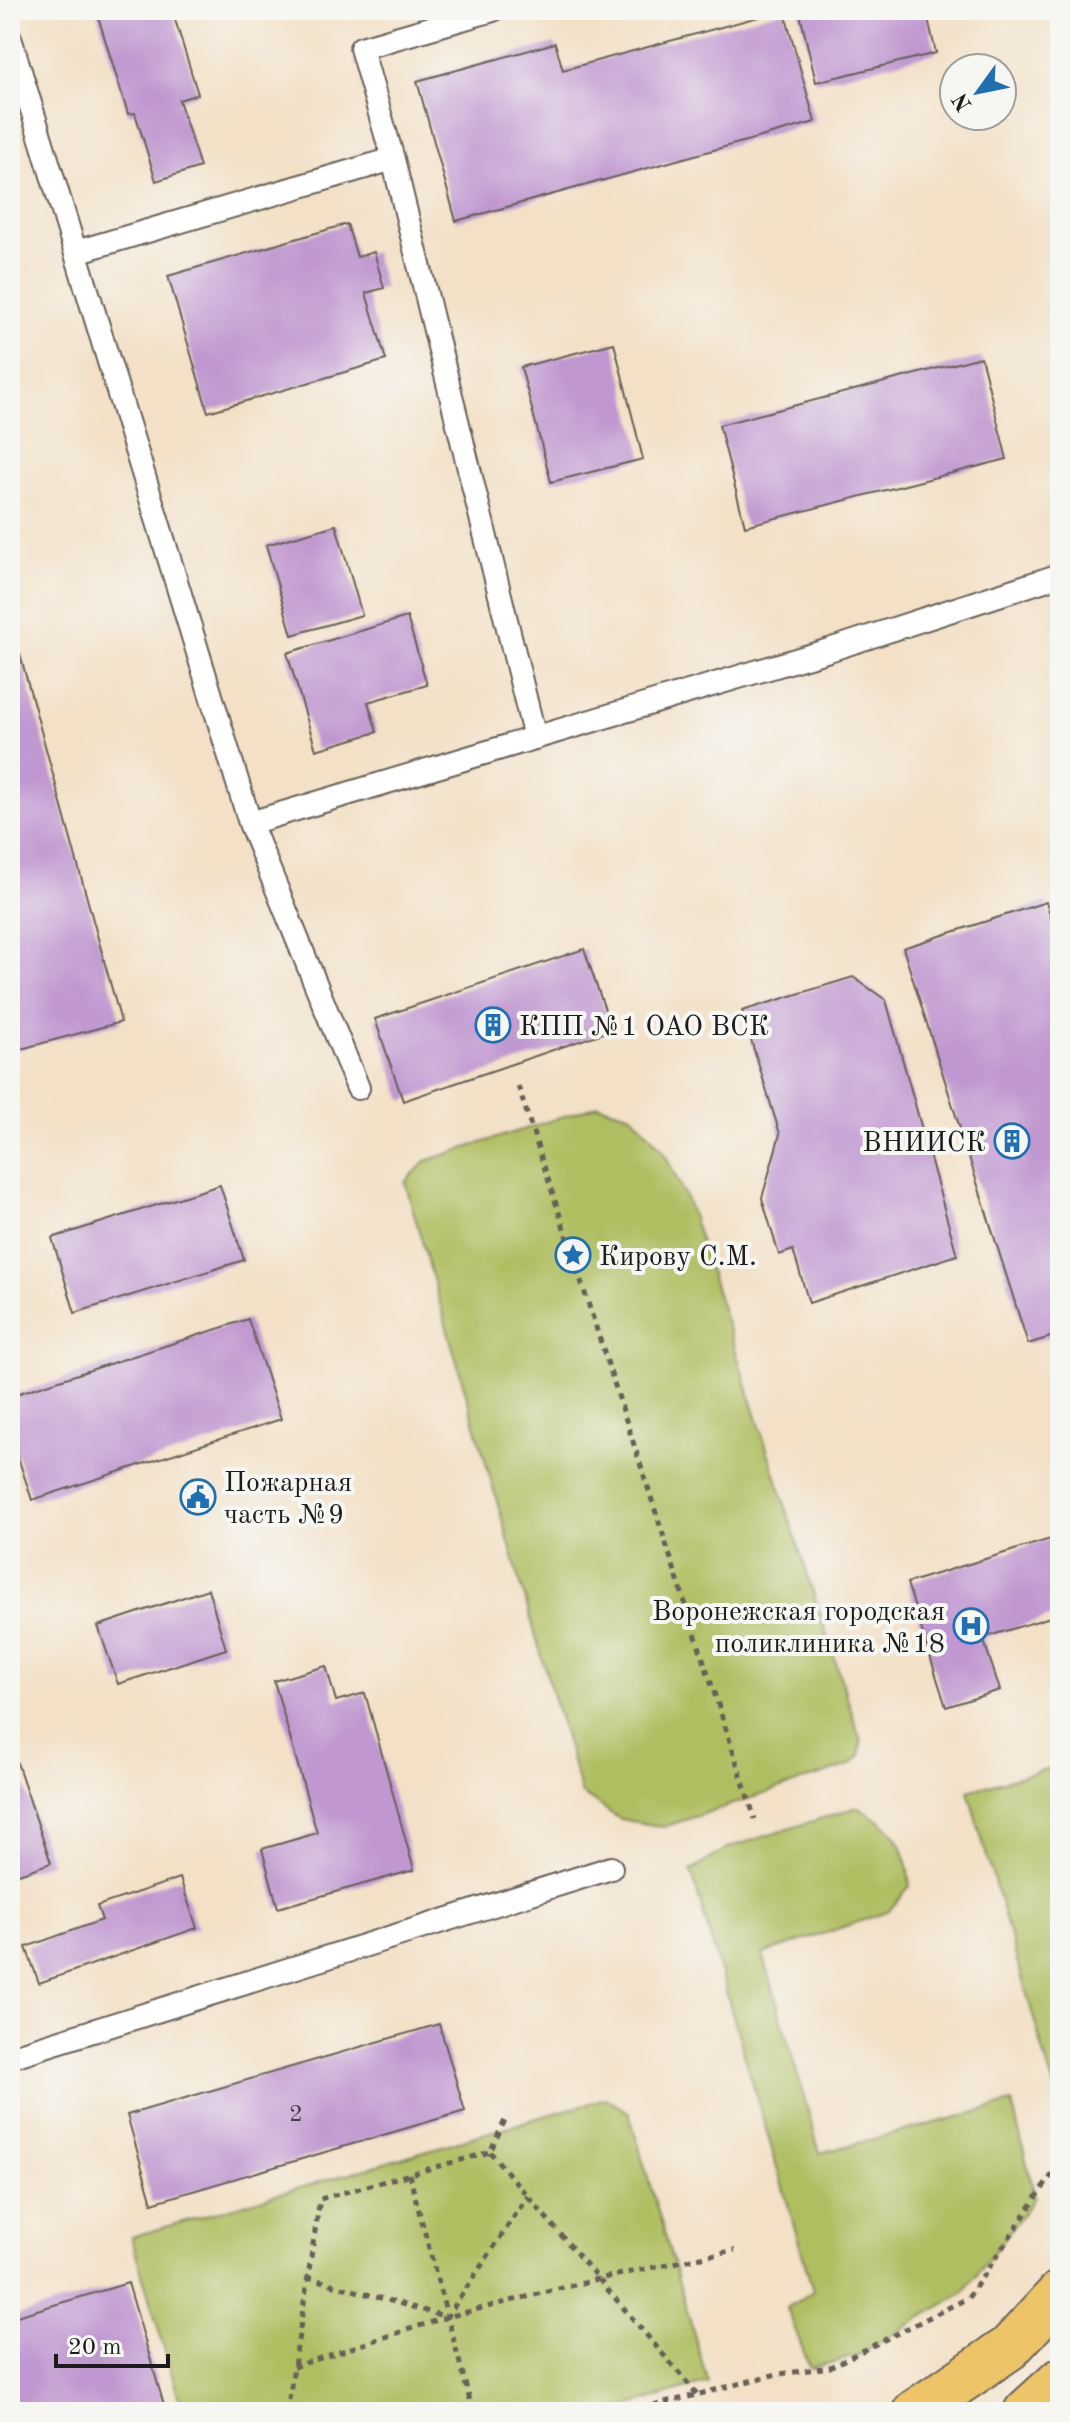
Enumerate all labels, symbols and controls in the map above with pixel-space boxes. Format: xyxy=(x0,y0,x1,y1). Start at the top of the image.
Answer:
north arrow xyxy=(938,52,1018,132)
text: N xyxy=(949,89,977,115)
building icon: КПП №1 ОАО ВСК xyxy=(474,1006,512,1044)
place label: КПП №1 ОАО ВСК xyxy=(519,1014,769,1042)
building icon: ВНИИСК xyxy=(993,1122,1031,1160)
place label: ВНИИСК xyxy=(862,1130,986,1158)
place icon: Кирову С.М. xyxy=(554,1236,592,1274)
place label: Кирову С.М. xyxy=(599,1244,757,1272)
place label: Пожарная часть №9 xyxy=(224,1470,352,1530)
public building icon: Пожарная часть №9 xyxy=(179,1478,217,1516)
place label: Воронежская городская поликлиника №18 xyxy=(652,1599,945,1659)
hospital icon: Воронежская городская поликлиника №18 xyxy=(952,1607,990,1645)
house number: 2 xyxy=(289,2103,303,2127)
scale bar xyxy=(56,2318,168,2368)
text: 20 m xyxy=(68,2336,122,2360)

